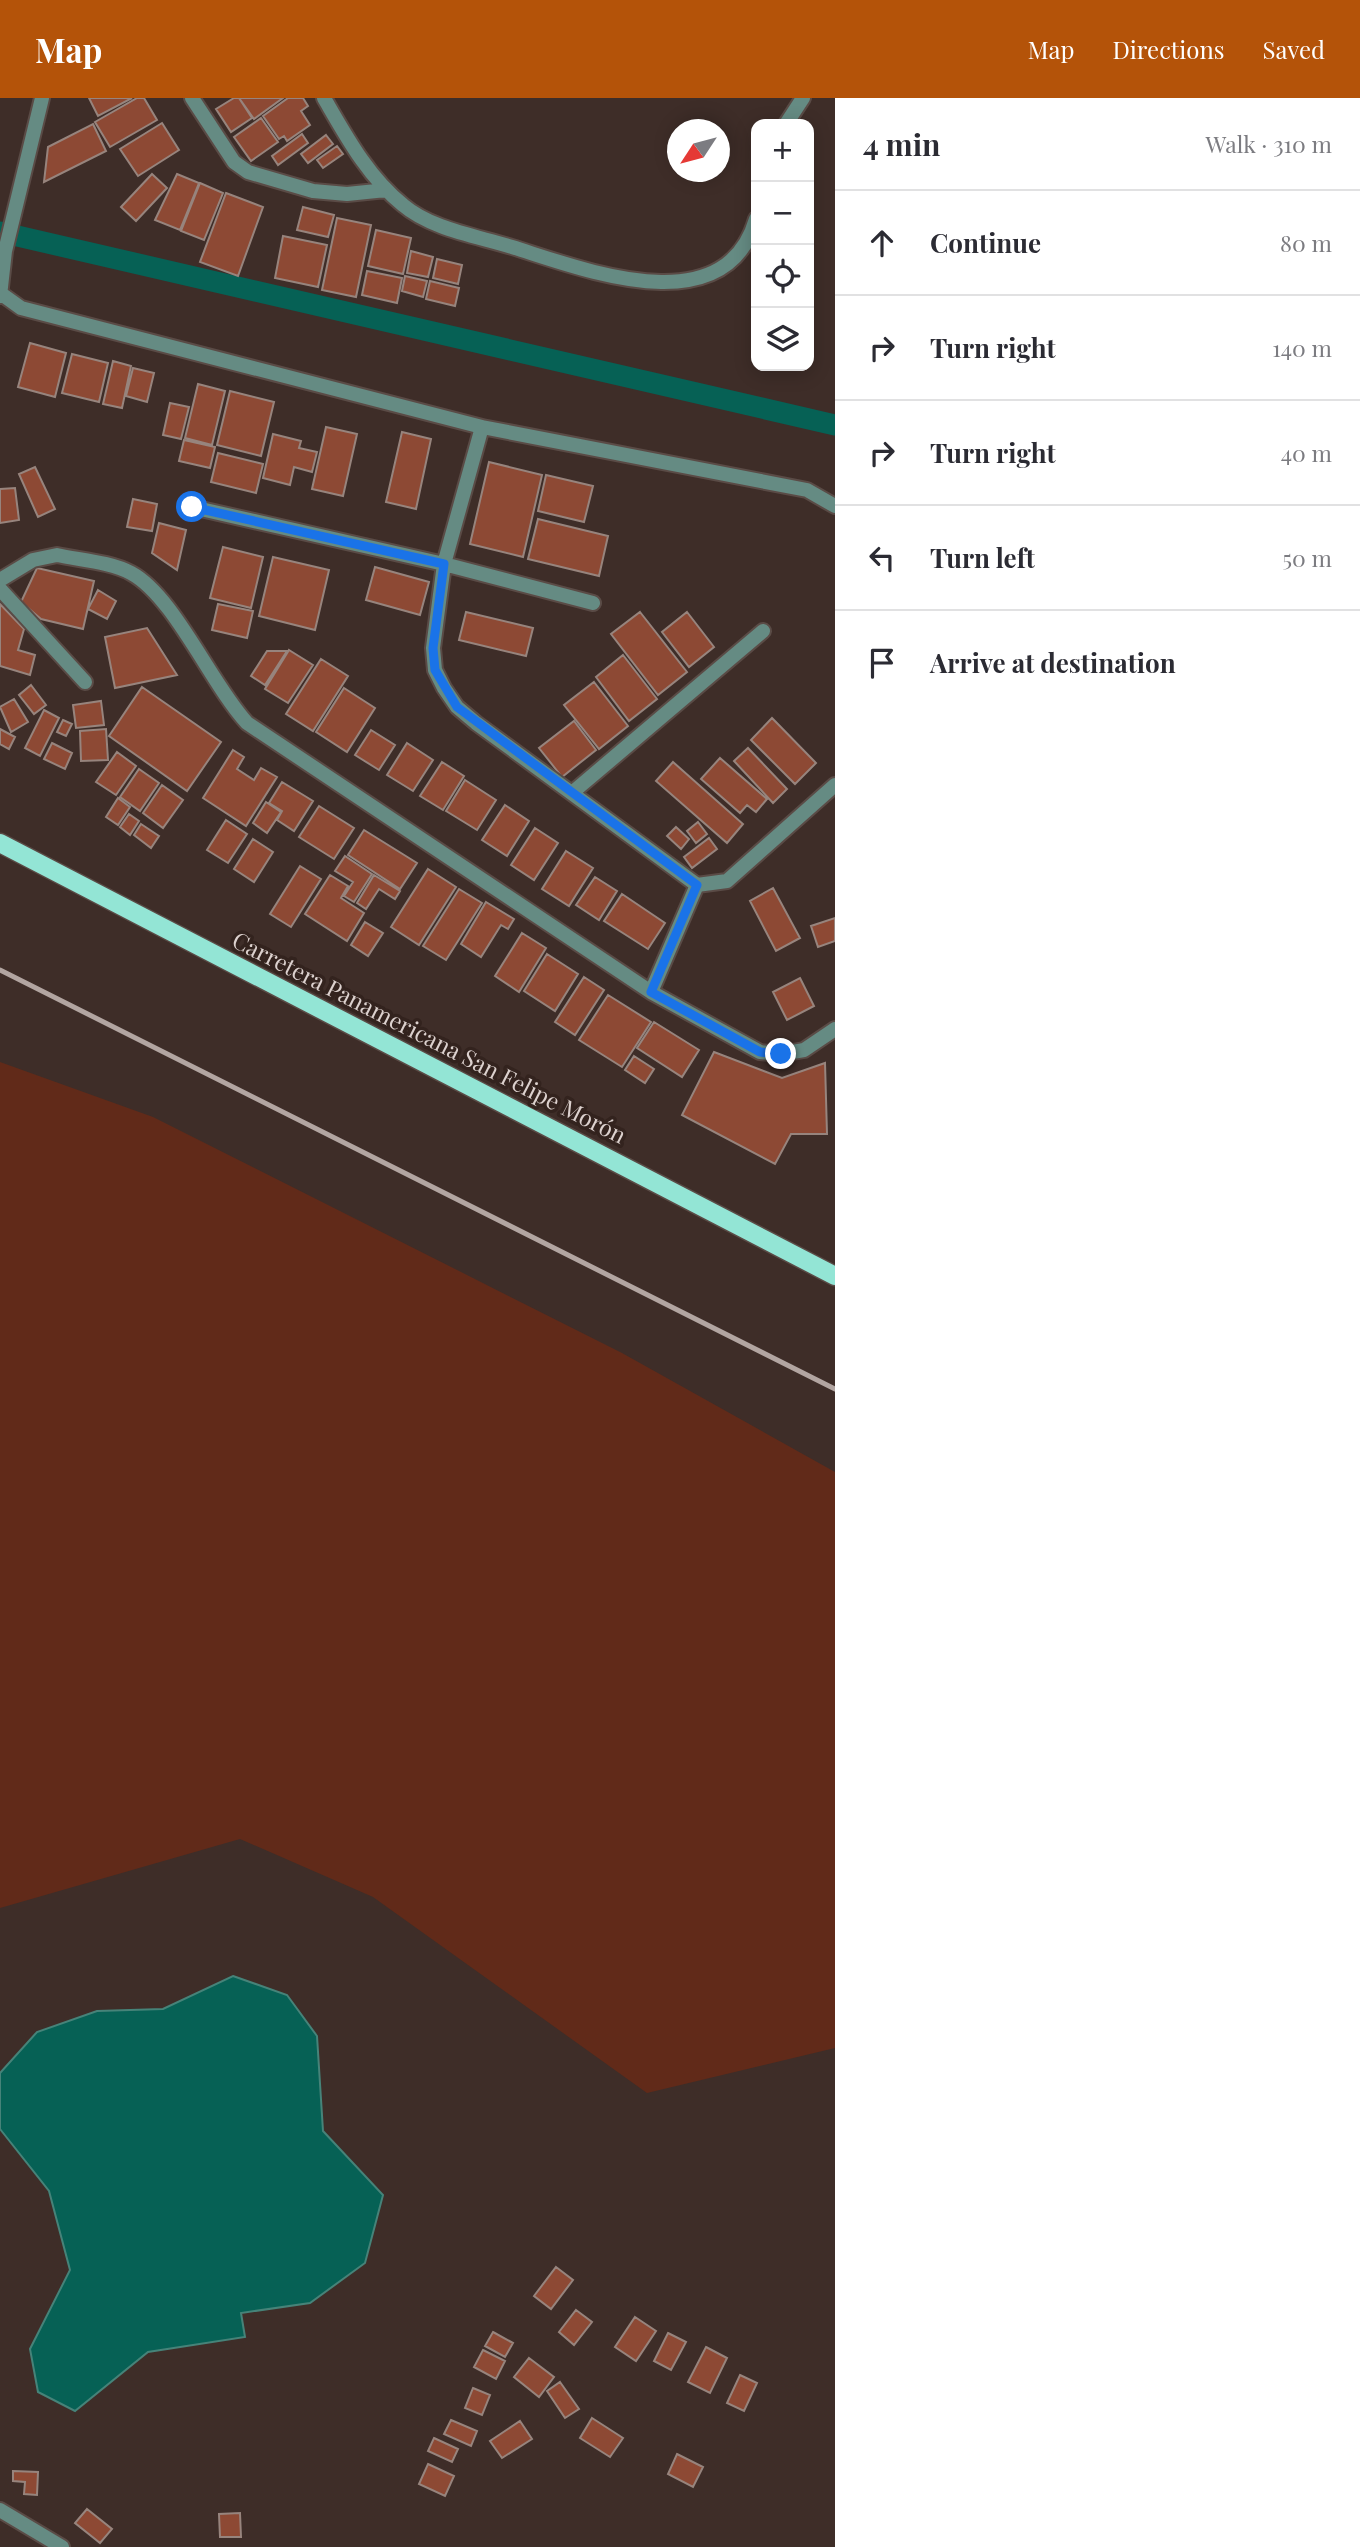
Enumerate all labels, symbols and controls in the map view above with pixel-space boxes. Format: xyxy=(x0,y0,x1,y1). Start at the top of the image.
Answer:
text: Map xyxy=(35,27,102,71)
text: Map xyxy=(1028,33,1074,65)
text: Directions xyxy=(1112,33,1225,65)
text: Saved xyxy=(1263,33,1325,65)
north arrow xyxy=(667,119,730,182)
map controls xyxy=(751,119,814,371)
button: + xyxy=(751,119,814,182)
text: 4 min xyxy=(863,124,941,164)
text: Walk · 310 m xyxy=(1206,128,1332,159)
button: − xyxy=(751,182,814,245)
icon: ahead xyxy=(863,224,901,262)
text: Continue xyxy=(930,225,1041,260)
text: 80 m xyxy=(1280,227,1332,258)
button: locate xyxy=(751,245,814,308)
button: layers xyxy=(751,308,814,371)
icon: right xyxy=(863,329,901,367)
text: Turn right xyxy=(930,330,1056,365)
text: 140 m xyxy=(1272,332,1332,363)
icon: right xyxy=(863,434,901,472)
text: Turn right xyxy=(930,435,1056,470)
text: 40 m xyxy=(1281,437,1332,468)
route start xyxy=(176,491,207,522)
icon: left xyxy=(863,539,901,577)
text: Turn left xyxy=(930,540,1035,575)
text: 50 m xyxy=(1283,542,1332,573)
icon: arrive xyxy=(863,644,901,682)
text: Arrive at destination xyxy=(930,645,1176,680)
street label: Carretera Panamericana San Felipe Morón xyxy=(228,923,632,1150)
route end xyxy=(765,1038,796,1069)

